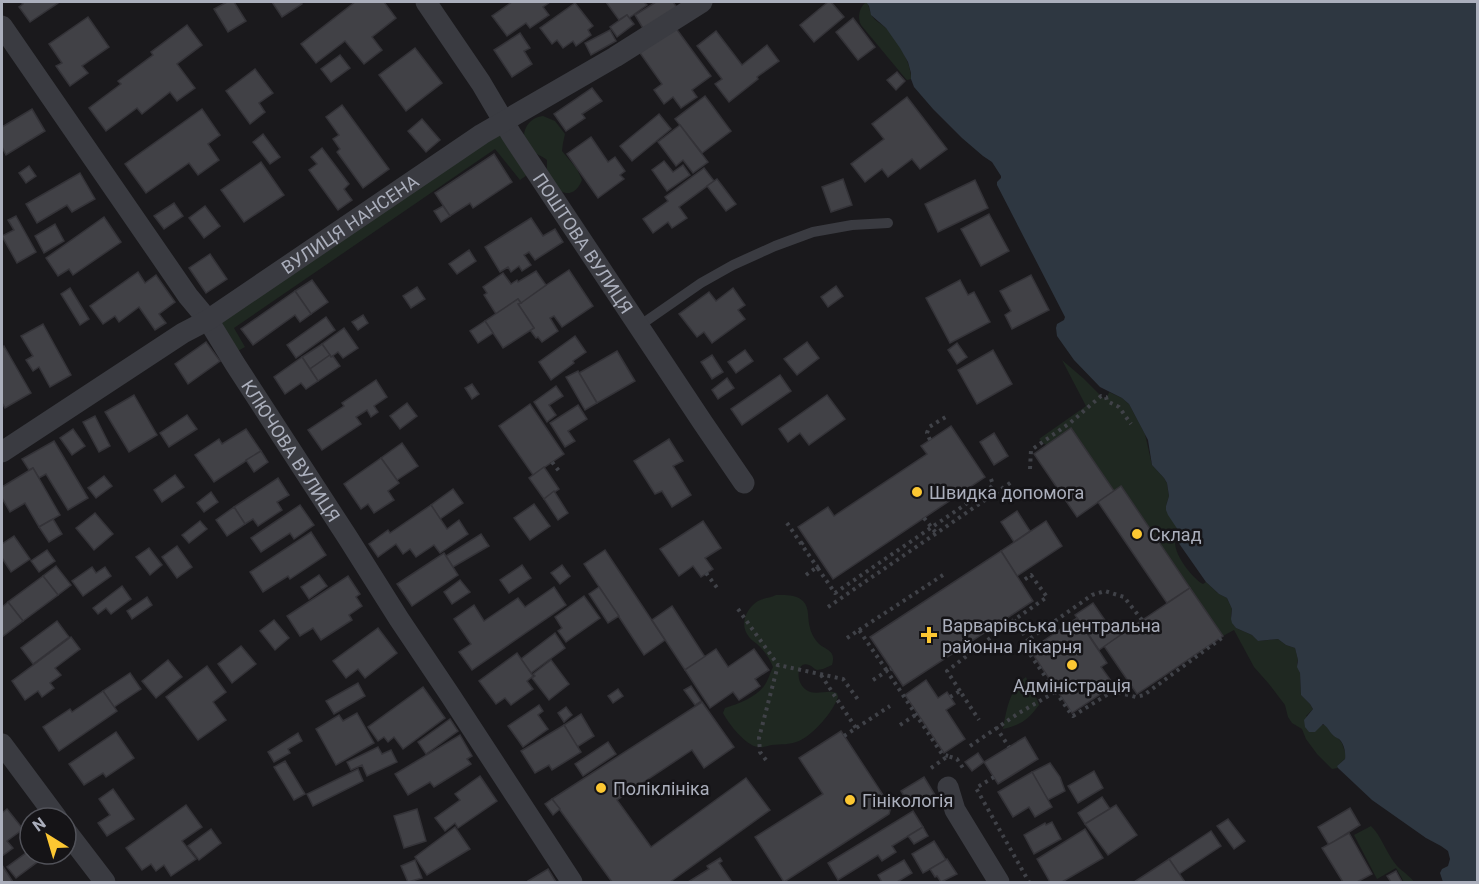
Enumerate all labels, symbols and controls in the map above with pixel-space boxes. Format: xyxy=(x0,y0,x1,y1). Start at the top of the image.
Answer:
street label: ПОШТОВА ВУЛИЦЯ xyxy=(529,169,638,317)
street label: ВУЛИЦЯ НАНСЕНА xyxy=(277,170,422,278)
street label: КЛЮЧОВА ВУЛИЦЯ xyxy=(238,376,345,525)
place label: Швидка допомога xyxy=(929,482,1084,503)
marker: Швидка допомога xyxy=(910,485,924,499)
place label: Склад xyxy=(1149,524,1202,545)
marker: Склад xyxy=(1130,527,1144,541)
place label: Варварівська центральна районна лікарня xyxy=(942,615,1161,657)
marker: Варварівська центральна районна лікарня xyxy=(920,626,938,644)
marker: Адміністрація xyxy=(1065,658,1079,672)
place label: Адміністрація xyxy=(1013,675,1131,696)
place label: Поліклініка xyxy=(613,778,710,799)
marker: Поліклініка xyxy=(594,781,608,795)
place label: Гінікологія xyxy=(862,790,953,811)
marker: Гінікологія xyxy=(843,793,857,807)
north arrow xyxy=(18,806,78,866)
text: N xyxy=(29,813,50,835)

